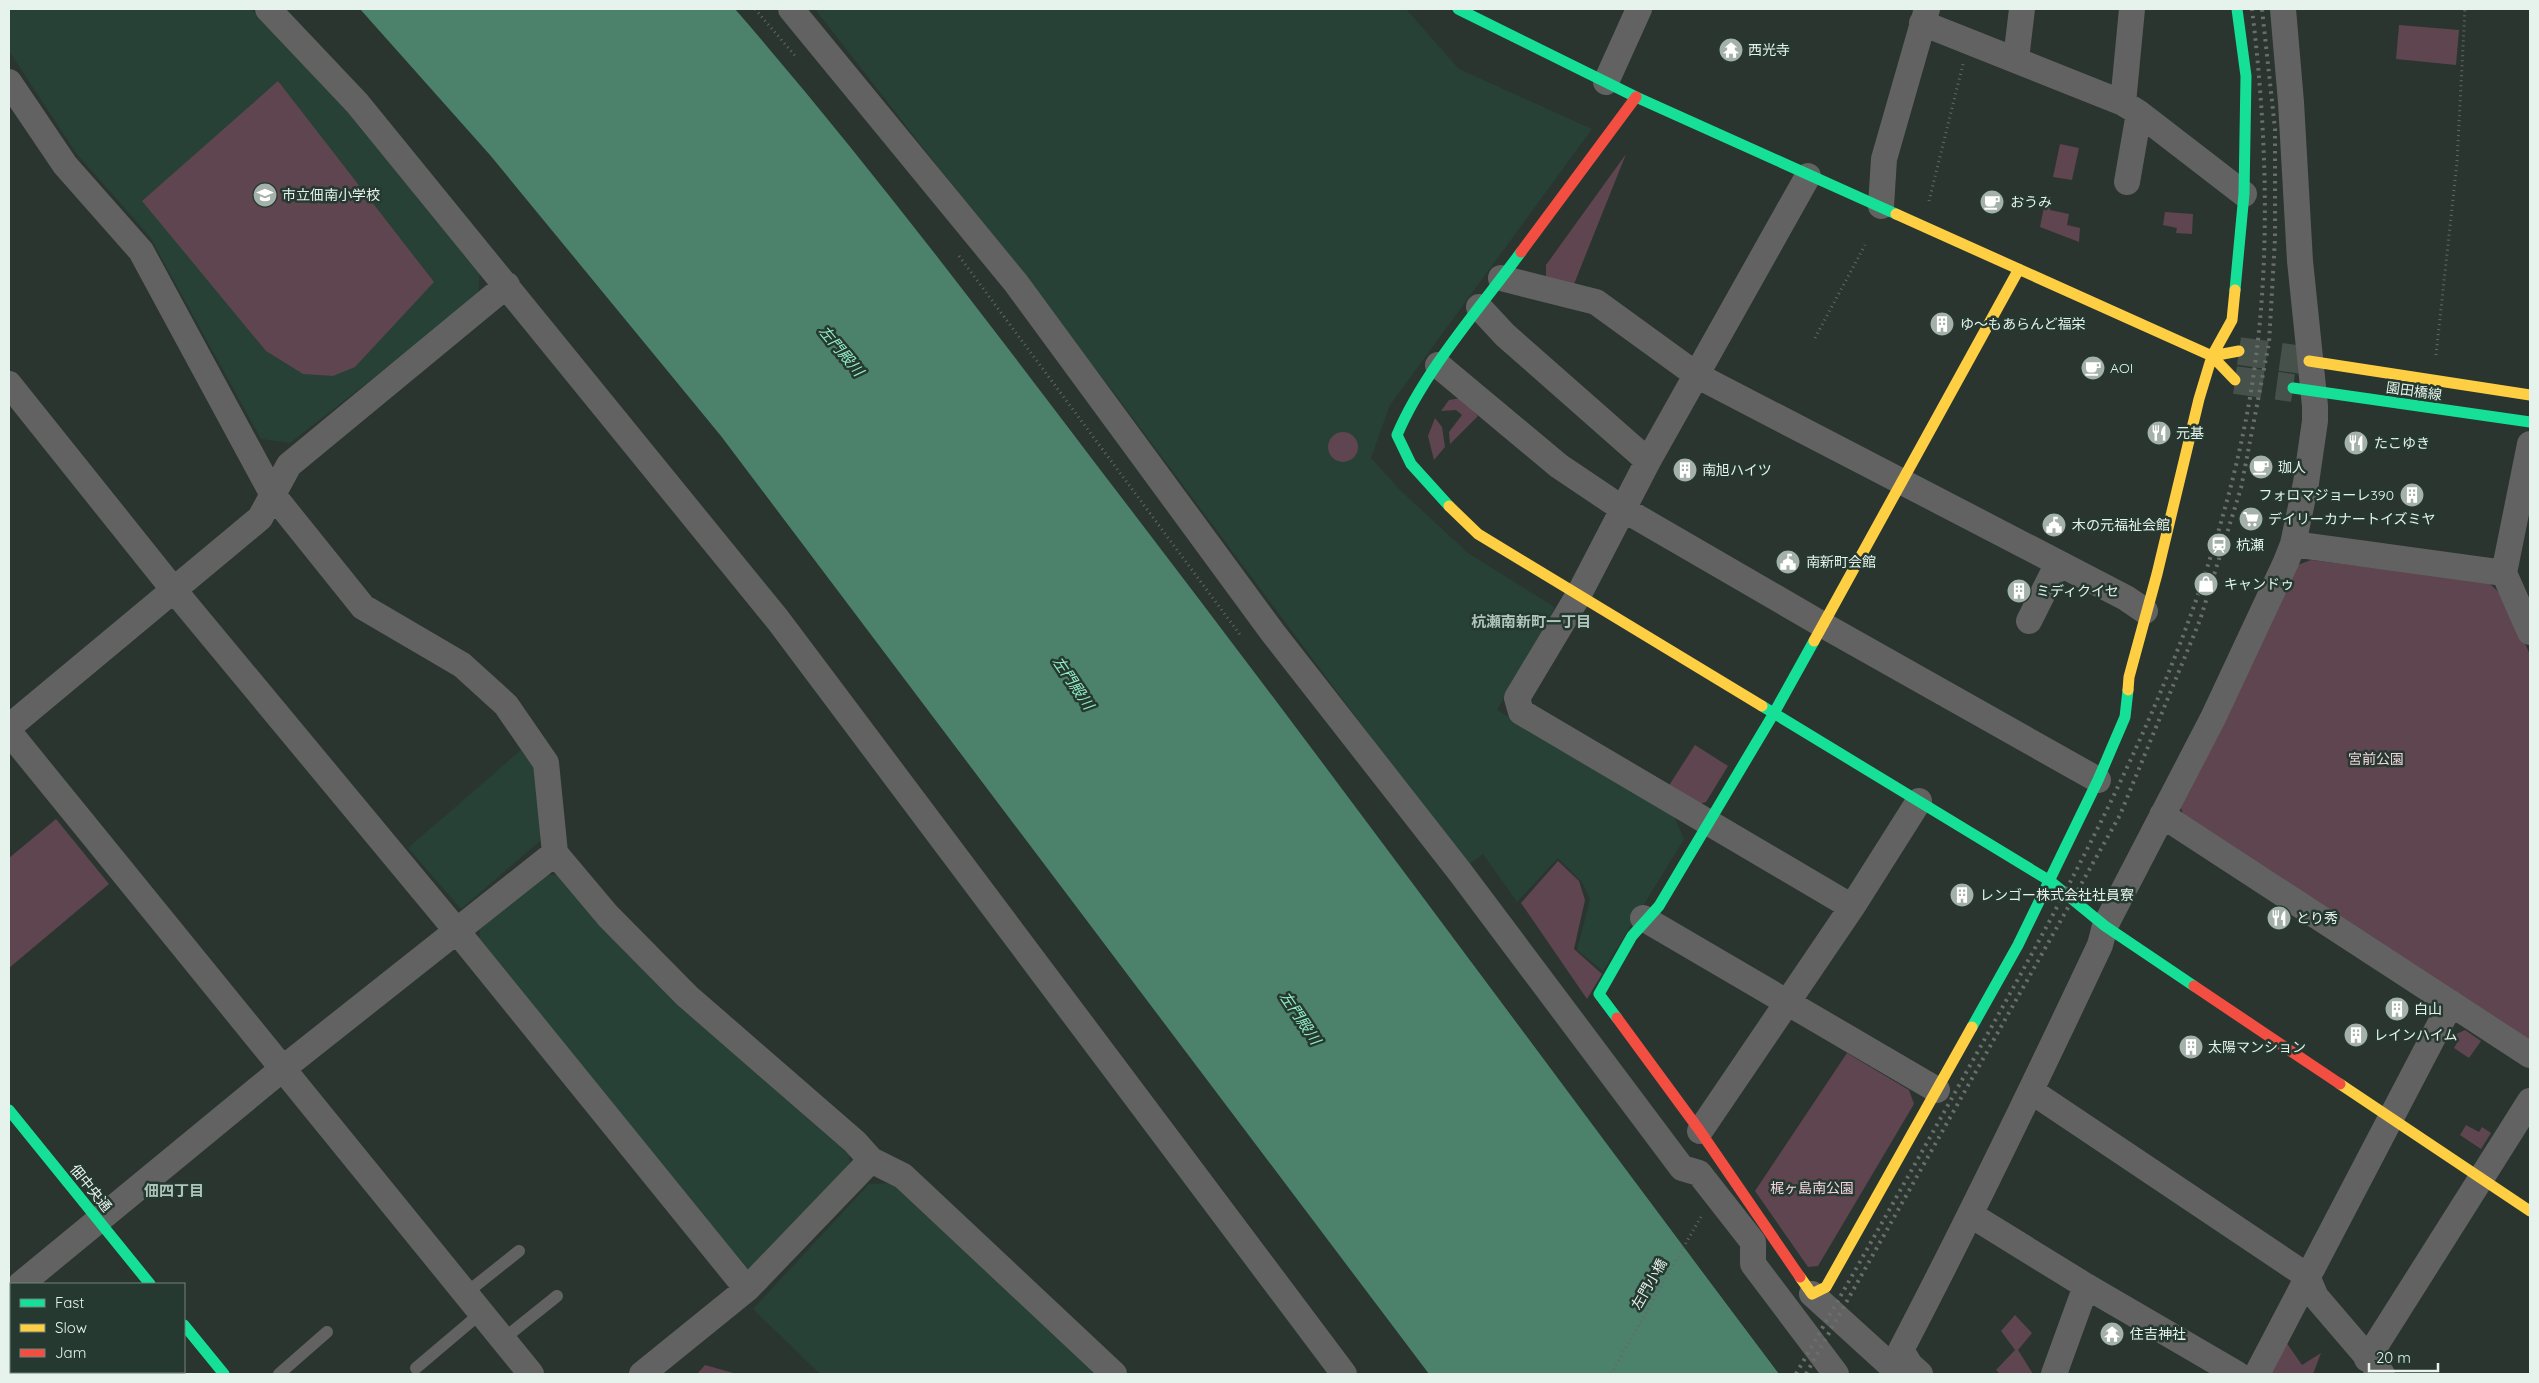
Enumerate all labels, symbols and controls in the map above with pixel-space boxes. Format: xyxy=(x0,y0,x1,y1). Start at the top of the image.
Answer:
temple icon: 西光寺 xyxy=(1718,37,1744,63)
place label: 西光寺 xyxy=(1748,41,1790,59)
school or university icon: 市立佃南小学校 xyxy=(252,182,278,208)
place label: 市立佃南小学校 xyxy=(282,186,380,204)
cafe icon: おうみ xyxy=(1979,189,2005,215)
place label: おうみ xyxy=(2010,193,2052,211)
building icon: ゆ～もあらんど福栄 xyxy=(1929,311,1955,337)
place label: ゆ～もあらんど福栄 xyxy=(1960,315,2086,333)
water label: 左門殿川 xyxy=(815,322,869,381)
cafe icon: AOI xyxy=(2080,355,2106,381)
place label: AOI xyxy=(2110,359,2133,377)
street label: 園田橋線 xyxy=(2385,378,2443,404)
restaurant icon: 元基 xyxy=(2146,420,2172,446)
place label: 元基 xyxy=(2176,424,2204,442)
restaurant icon: たこゆき xyxy=(2343,430,2369,456)
place label: たこゆき xyxy=(2374,434,2430,452)
cafe icon: 珈人 xyxy=(2248,454,2274,480)
building icon: 南旭ハイツ xyxy=(1672,457,1698,483)
place label: 珈人 xyxy=(2278,458,2306,476)
place label: 南旭ハイツ xyxy=(1702,461,1772,479)
building icon: フォロマジョーレ390 xyxy=(2399,482,2425,508)
place label: フォロマジョーレ390 xyxy=(2259,486,2394,504)
supermarket icon: デイリーカナートイズミヤ xyxy=(2238,506,2264,532)
place label: デイリーカナートイズミヤ xyxy=(2268,510,2436,528)
public building icon: 木の元福祉会館 xyxy=(2041,512,2067,538)
place label: 木の元福祉会館 xyxy=(2072,516,2170,534)
station icon: 杭瀬 xyxy=(2206,532,2232,558)
place label: 杭瀬 xyxy=(2236,536,2264,554)
public building icon: 南新町会館 xyxy=(1775,549,1801,575)
place label: 南新町会館 xyxy=(1806,553,1876,571)
shop icon: キャンドゥ xyxy=(2193,571,2219,597)
place label: キャンドゥ xyxy=(2224,575,2294,593)
building icon: ミディクイセ xyxy=(2006,578,2032,604)
place label: ミディクイセ xyxy=(2036,582,2119,600)
district label: 杭瀬南新町一丁目 xyxy=(1471,612,1591,631)
water label: 左門殿川 xyxy=(1049,653,1099,715)
park label: 宮前公園 xyxy=(2348,750,2404,768)
building icon: レンゴー株式会社社員寮 xyxy=(1949,882,1975,908)
place label: レンゴー株式会社社員寮 xyxy=(1980,886,2134,904)
restaurant icon: とり秀 xyxy=(2266,905,2292,931)
place label: とり秀 xyxy=(2296,909,2338,927)
water label: 左門殿川 xyxy=(1276,988,1326,1050)
building icon: 白山 xyxy=(2384,996,2410,1022)
place label: 白山 xyxy=(2414,1000,2442,1018)
building icon: レインハイム xyxy=(2343,1022,2369,1048)
place label: レインハイム xyxy=(2374,1026,2457,1044)
building icon: 太陽マンション xyxy=(2178,1034,2204,1060)
place label: 太陽マンション xyxy=(2208,1038,2306,1056)
street label: 佃中央通 xyxy=(66,1161,116,1215)
park label: 梶ヶ島南公園 xyxy=(1770,1179,1854,1197)
district label: 佃四丁目 xyxy=(144,1181,204,1200)
street label: 左門小橋 xyxy=(1627,1255,1671,1313)
legend xyxy=(10,1283,185,1373)
text: Fast xyxy=(55,1293,84,1312)
text: Slow xyxy=(55,1318,87,1337)
temple icon: 住吉神社 xyxy=(2099,1321,2125,1347)
place label: 住吉神社 xyxy=(2130,1325,2186,1343)
scale bar xyxy=(2369,1340,2438,1372)
text: Jam xyxy=(55,1343,86,1362)
text: 20 m xyxy=(2376,1348,2411,1367)

